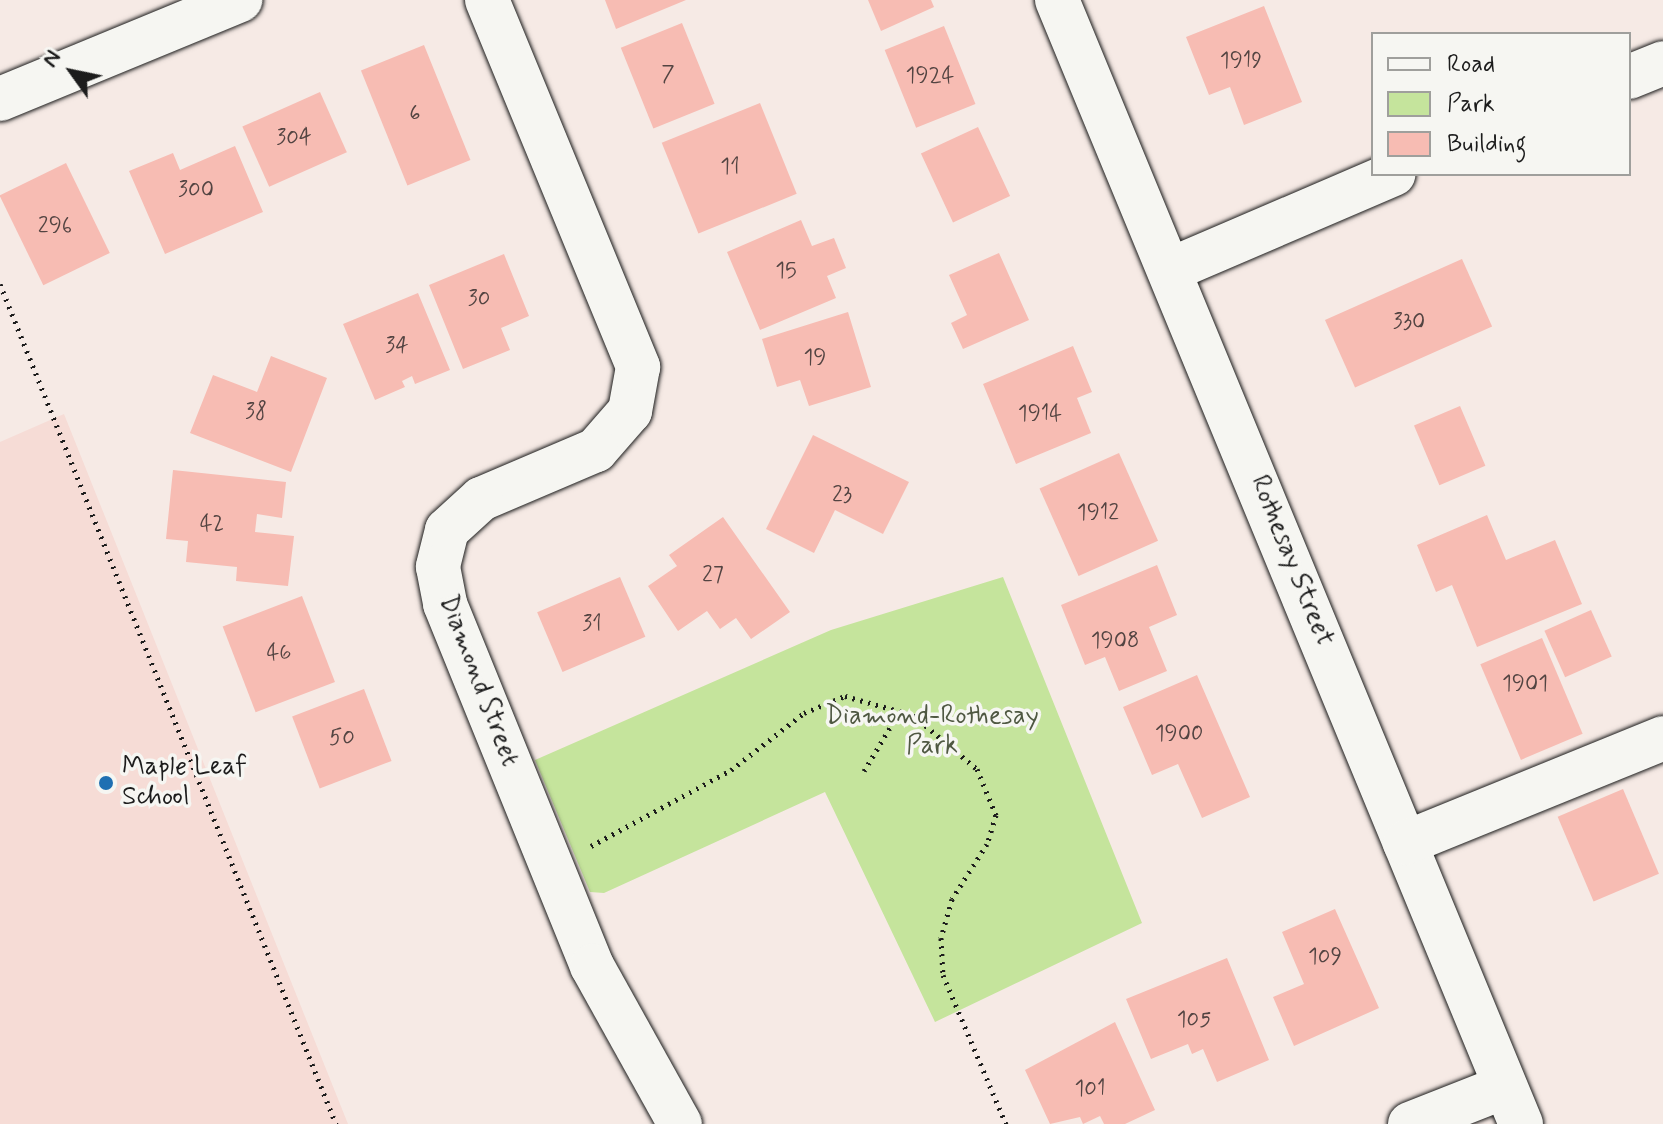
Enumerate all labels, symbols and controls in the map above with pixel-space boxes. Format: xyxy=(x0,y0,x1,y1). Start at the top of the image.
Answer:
north arrow xyxy=(32,32,112,112)
legend xyxy=(1371,32,1631,176)
text: N xyxy=(36,45,68,73)
house number: 1919 xyxy=(1220,49,1262,75)
text: Road xyxy=(1447,49,1495,80)
house number: 7 xyxy=(661,63,675,89)
house number: 1924 xyxy=(906,64,954,90)
text: Park xyxy=(1447,89,1495,120)
house number: 6 xyxy=(409,102,421,128)
house number: 304 xyxy=(276,126,312,152)
text: Building xyxy=(1447,129,1527,160)
house number: 11 xyxy=(720,155,740,181)
house number: 300 xyxy=(178,178,214,204)
house number: 296 xyxy=(38,214,72,240)
house number: 15 xyxy=(775,259,797,285)
house number: 30 xyxy=(468,287,490,313)
house number: 330 xyxy=(1393,310,1425,336)
house number: 34 xyxy=(385,334,409,360)
house number: 19 xyxy=(804,346,826,372)
house number: 38 xyxy=(245,400,267,426)
house number: 1914 xyxy=(1018,402,1062,428)
street label: Rothesay Street xyxy=(1243,472,1339,650)
house number: 23 xyxy=(832,483,852,509)
house number: 1912 xyxy=(1077,501,1119,527)
house number: 42 xyxy=(200,512,224,538)
house number: 27 xyxy=(702,563,724,589)
street label: Diamond Street xyxy=(430,589,526,773)
house number: 31 xyxy=(582,612,602,638)
house number: 1908 xyxy=(1091,629,1139,655)
house number: 46 xyxy=(267,641,291,667)
house number: 1901 xyxy=(1502,672,1548,698)
park label: Diamond-Rothesay Park xyxy=(825,701,1039,762)
house number: 1900 xyxy=(1155,722,1203,748)
house number: 50 xyxy=(329,726,355,752)
place label: Maple Leaf School xyxy=(122,752,247,814)
marker: Maple Leaf School xyxy=(97,774,115,792)
house number: 109 xyxy=(1308,945,1342,971)
house number: 105 xyxy=(1177,1008,1211,1034)
house number: 101 xyxy=(1075,1077,1105,1103)

